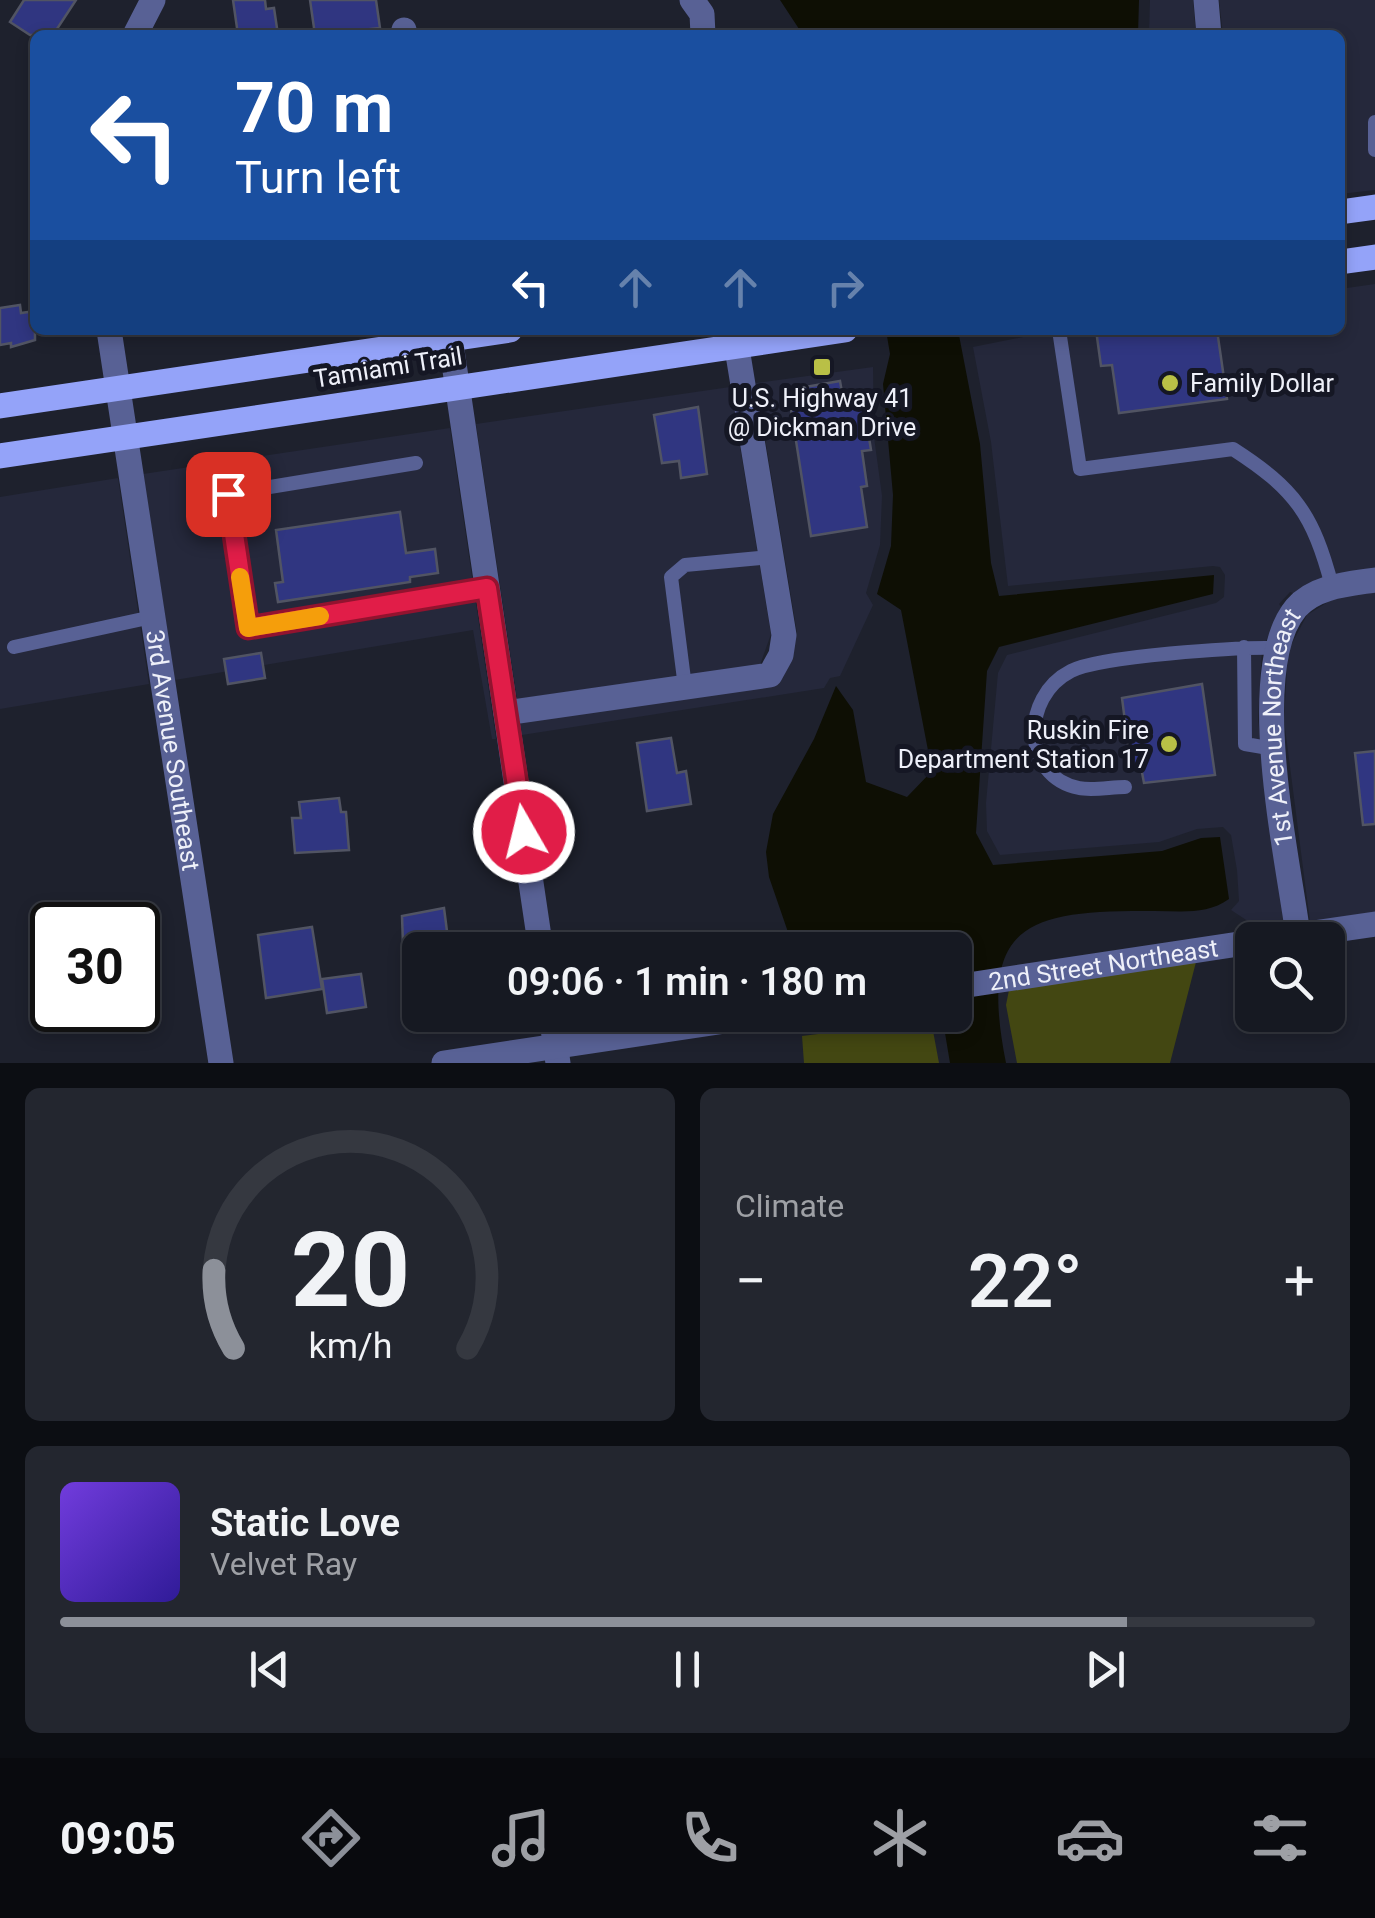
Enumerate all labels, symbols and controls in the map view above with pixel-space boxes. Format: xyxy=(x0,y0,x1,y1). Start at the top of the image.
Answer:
text: 70 m xyxy=(235,67,393,149)
icon: left xyxy=(70,70,200,200)
text: Turn left xyxy=(235,151,401,204)
icon: left xyxy=(503,260,558,315)
icon: ahead xyxy=(608,260,663,315)
icon: ahead xyxy=(713,260,768,315)
icon: right xyxy=(818,260,873,315)
street label: Tamiami Trail xyxy=(312,341,465,394)
marker: U.S. Highway 41 @ Dickman Drive xyxy=(811,356,833,378)
place label: Family Dollar xyxy=(1190,369,1335,398)
marker: Family Dollar xyxy=(1159,372,1181,394)
place label: U.S. Highway 41 @ Dickman Drive xyxy=(728,384,916,442)
pin xyxy=(186,452,271,537)
icon: arrive xyxy=(201,467,256,522)
street label: 1st Avenue Northeast xyxy=(1257,603,1306,848)
street label: 3rd Avenue Southeast xyxy=(140,628,205,873)
place label: Ruskin Fire Department Station 17 xyxy=(898,716,1149,774)
marker: Ruskin Fire Department Station 17 xyxy=(1158,733,1180,755)
position arrow xyxy=(472,780,576,884)
speed limit sign: 30 xyxy=(30,902,160,1032)
map controls xyxy=(1235,922,1345,1032)
button: search xyxy=(1235,922,1345,1032)
street label: 2nd Street Northeast xyxy=(987,933,1220,997)
text: 09:06 · 1 min · 180 m xyxy=(507,960,867,1004)
text: Climate xyxy=(735,1187,844,1225)
text: 20 xyxy=(290,1210,410,1331)
text: 22° xyxy=(968,1237,1082,1325)
text: − xyxy=(735,1249,766,1313)
text: + xyxy=(1284,1249,1315,1313)
text: km/h xyxy=(308,1325,392,1367)
text: Static Love xyxy=(210,1501,400,1545)
text: Velvet Ray xyxy=(210,1545,357,1583)
icon: previous xyxy=(242,1642,297,1697)
icon: pause xyxy=(660,1642,715,1697)
icon: next xyxy=(1078,1642,1133,1697)
icon: directions xyxy=(296,1803,366,1873)
icon: music xyxy=(486,1803,556,1873)
icon: phone xyxy=(675,1803,745,1873)
icon: climate xyxy=(865,1803,935,1873)
icon: car xyxy=(1055,1803,1125,1873)
icon: filters xyxy=(1245,1803,1315,1873)
text: 09:05 xyxy=(60,1812,176,1865)

